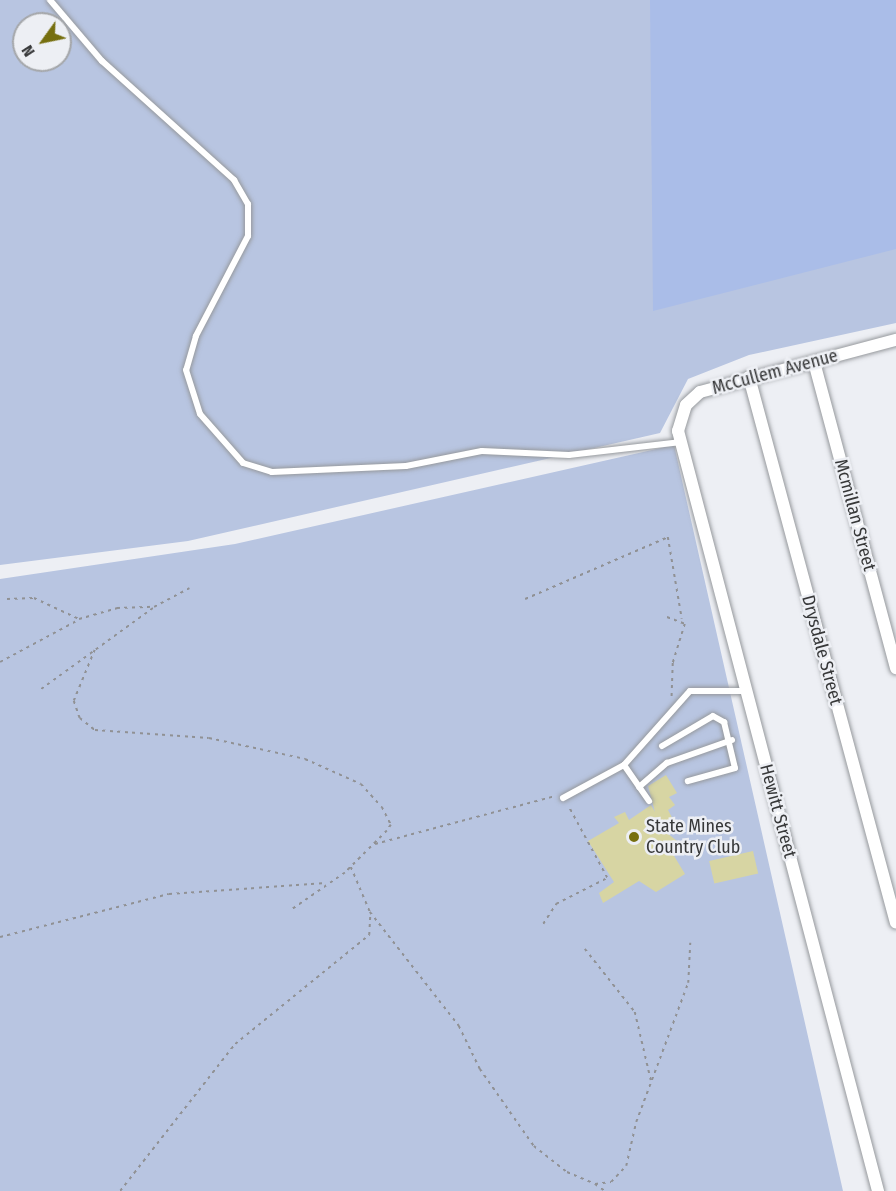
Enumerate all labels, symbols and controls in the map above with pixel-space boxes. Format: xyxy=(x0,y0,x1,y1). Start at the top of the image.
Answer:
north arrow xyxy=(12,12,72,72)
text: N xyxy=(18,42,39,60)
street label: McCullem Avenue xyxy=(710,345,840,399)
street label: Mcmillan Street xyxy=(830,457,880,573)
street label: Drysdale Street xyxy=(797,593,847,707)
street label: Hewitt Street xyxy=(755,762,801,860)
place label: State Mines Country Club xyxy=(646,816,740,858)
marker: State Mines Country Club xyxy=(627,830,641,844)

